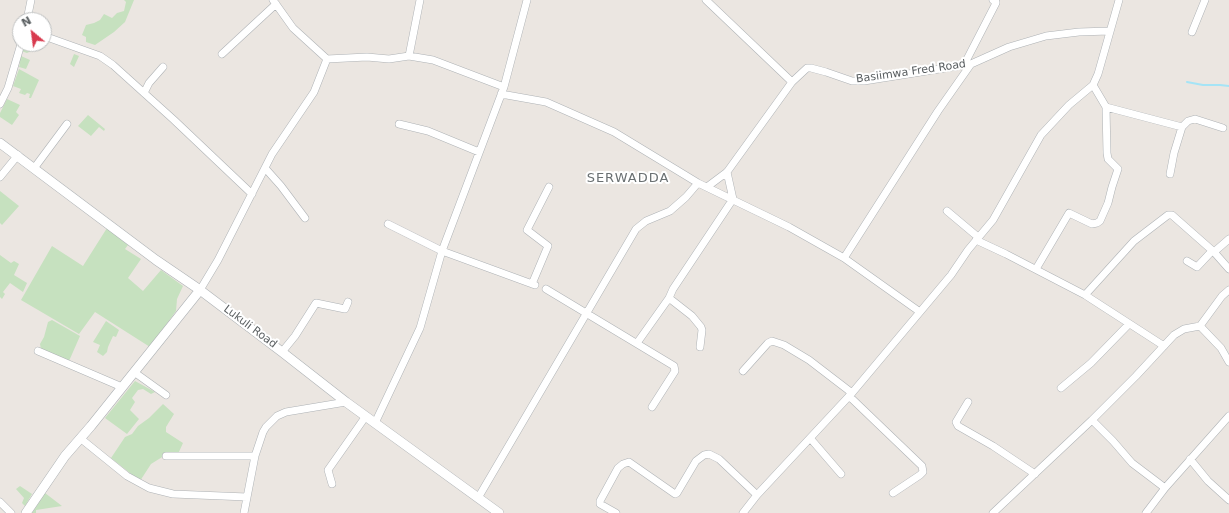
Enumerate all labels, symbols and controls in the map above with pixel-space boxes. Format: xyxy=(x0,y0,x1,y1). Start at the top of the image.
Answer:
north arrow xyxy=(12,12,52,52)
text: N xyxy=(19,14,34,30)
street label: Basiimwa Fred Road xyxy=(855,58,967,86)
district label: SERWADDA xyxy=(587,171,669,187)
street label: Lukuli Road xyxy=(221,303,279,351)

